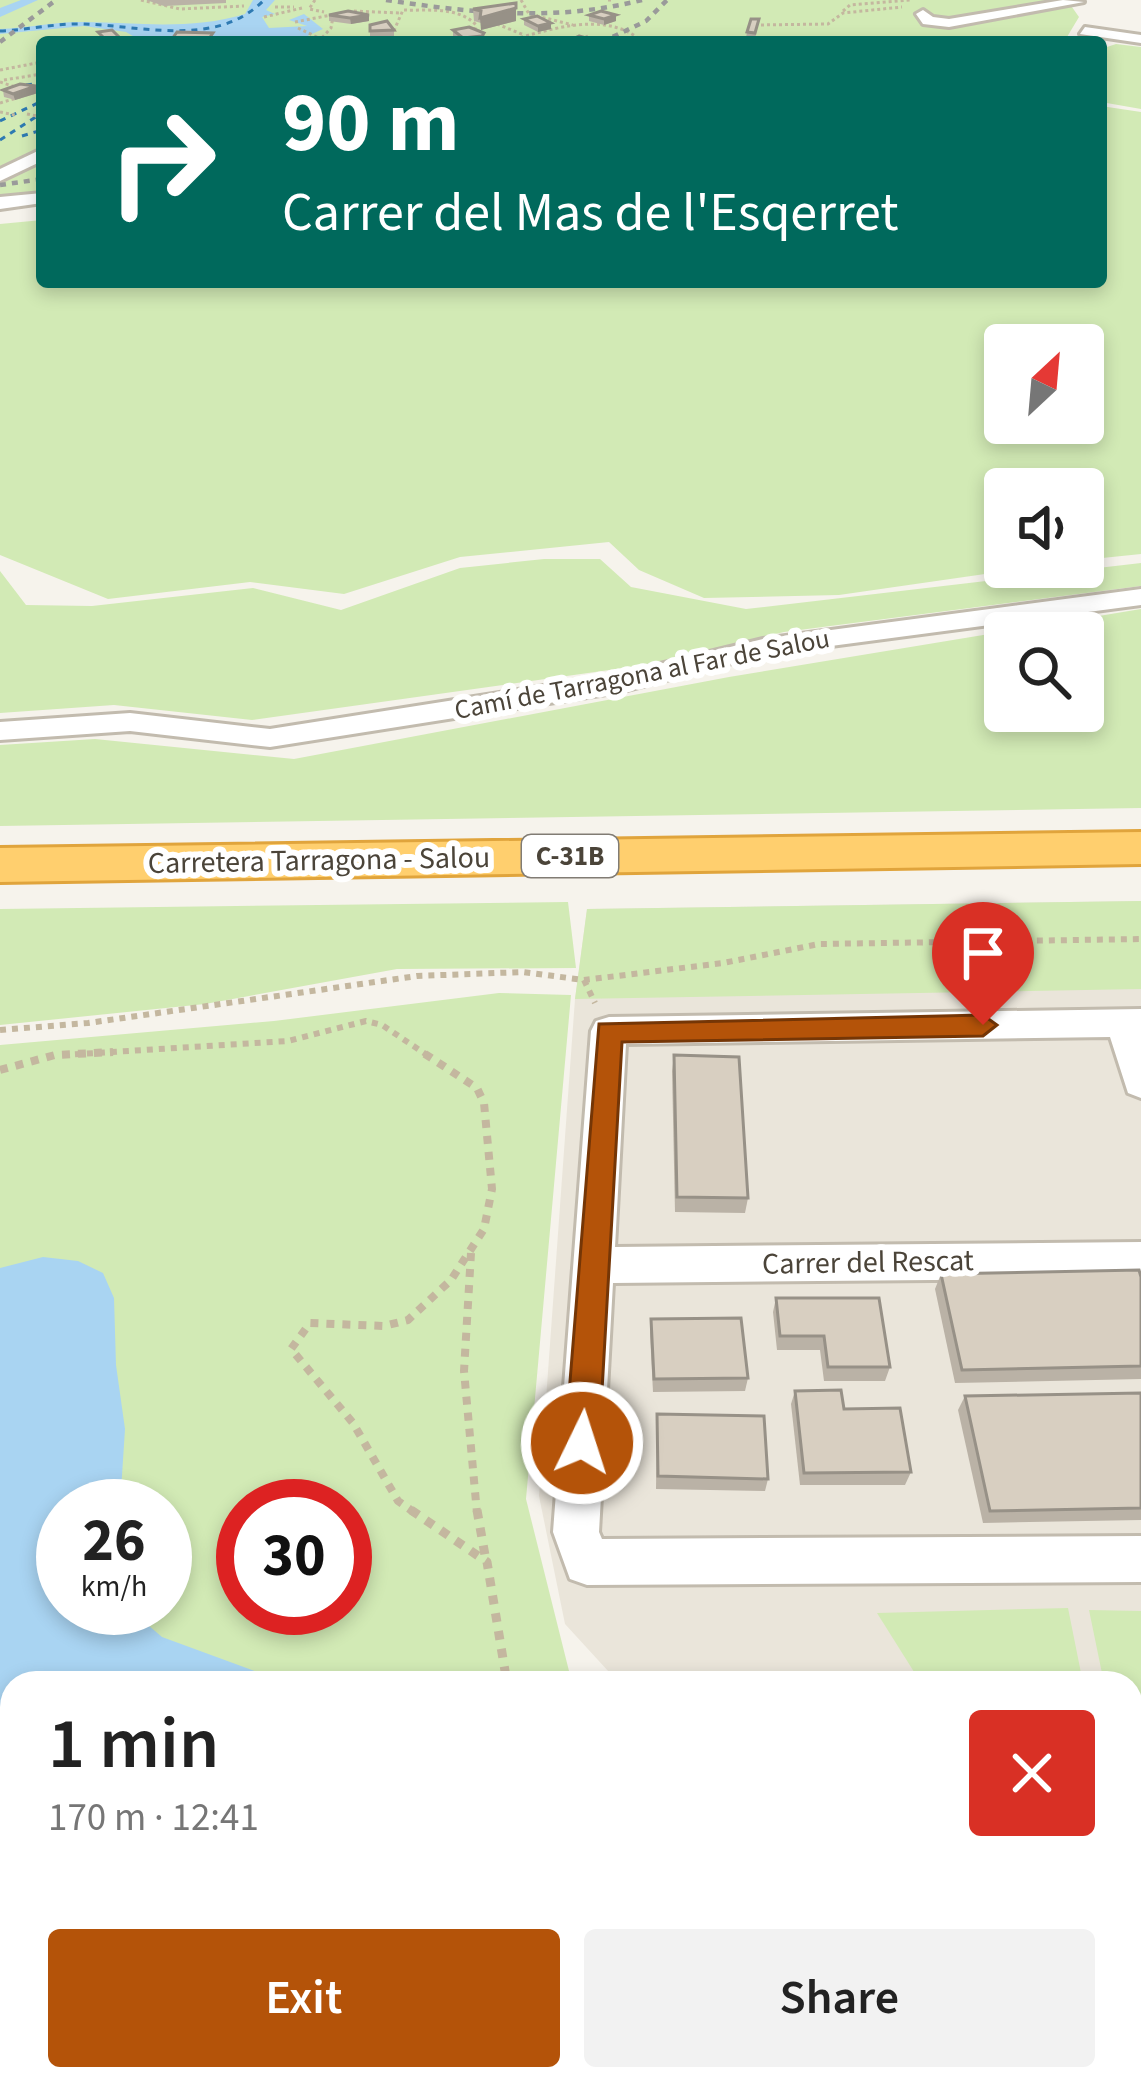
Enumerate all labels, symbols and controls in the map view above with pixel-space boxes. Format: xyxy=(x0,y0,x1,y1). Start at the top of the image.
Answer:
text: 90 m xyxy=(282,64,460,184)
icon: right xyxy=(84,84,240,240)
text: Carrer del Mas de l'Esqerret xyxy=(282,175,899,252)
north arrow xyxy=(984,324,1104,444)
map controls xyxy=(984,324,1104,732)
button: sound xyxy=(984,468,1104,588)
button: search xyxy=(984,612,1104,732)
street label: Camí de Tarragona al Far de Salou xyxy=(451,619,833,730)
road number: C-31B xyxy=(522,835,618,877)
street label: Carretera Tarragona - Salou xyxy=(148,836,490,885)
pin xyxy=(932,902,1034,1025)
icon: arrive xyxy=(950,920,1016,986)
street label: Carrer del Rescat xyxy=(762,1239,974,1286)
position arrow xyxy=(519,1380,645,1506)
speed limit sign: 30 xyxy=(216,1479,372,1635)
text: 26 xyxy=(82,1499,146,1584)
text: km/h xyxy=(81,1565,147,1608)
text: 1 min xyxy=(48,1693,219,1796)
button: close xyxy=(969,1710,1095,1836)
text: 170 m · 12:41 xyxy=(48,1790,259,1846)
button: Exit xyxy=(48,1929,560,2067)
button: Share xyxy=(584,1929,1095,2067)

